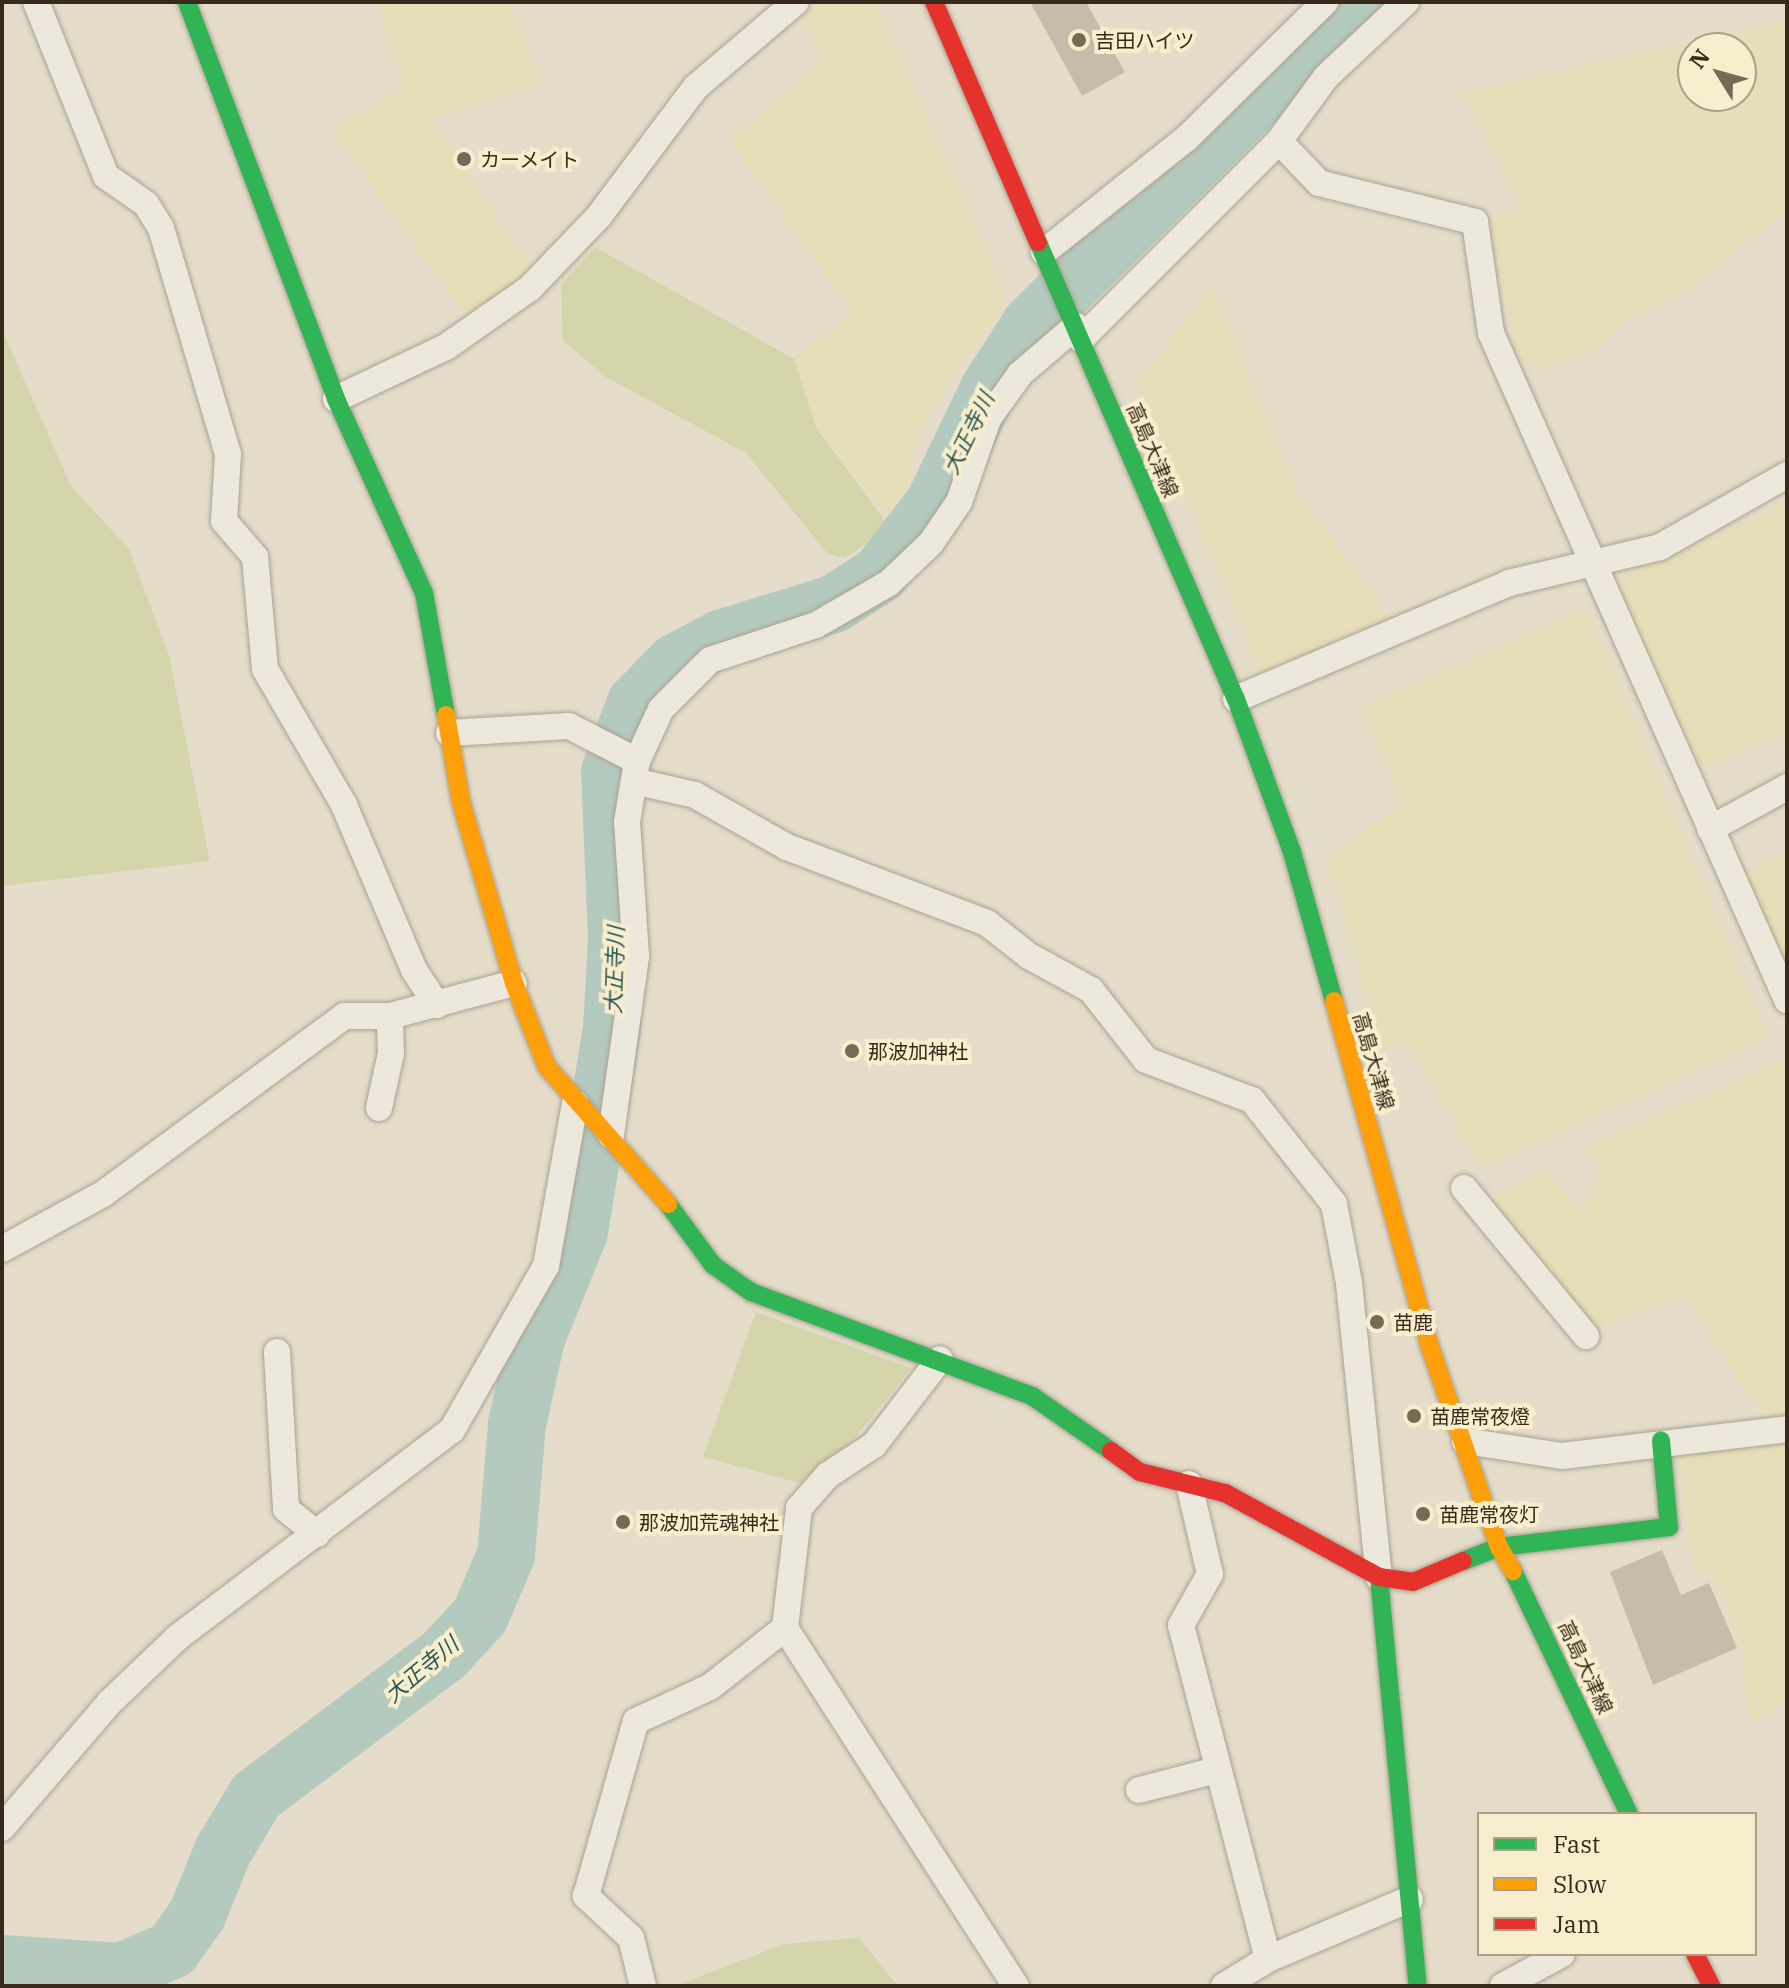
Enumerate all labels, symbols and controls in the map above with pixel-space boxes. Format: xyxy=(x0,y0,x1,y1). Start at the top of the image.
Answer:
place label: 吉田ハイツ xyxy=(1095,28,1195,52)
marker: 吉田ハイツ xyxy=(1070,31,1088,49)
north arrow xyxy=(1677,32,1757,112)
text: N xyxy=(1682,43,1716,74)
place label: カーメイト xyxy=(480,147,580,171)
marker: カーメイト xyxy=(455,150,473,168)
water label: 大正寺川 xyxy=(937,388,999,478)
street label: 高島大津線 xyxy=(1122,399,1184,501)
water label: 大正寺川 xyxy=(599,926,629,1014)
street label: 高島大津線 xyxy=(1349,1010,1399,1112)
place label: 那波加神社 xyxy=(868,1039,968,1063)
marker: 那波加神社 xyxy=(843,1042,861,1060)
place label: 苗鹿 xyxy=(1393,1310,1433,1334)
marker: 苗鹿 xyxy=(1368,1313,1386,1331)
place label: 苗鹿常夜燈 xyxy=(1430,1404,1530,1428)
marker: 苗鹿常夜燈 xyxy=(1405,1407,1423,1425)
place label: 苗鹿常夜灯 xyxy=(1439,1502,1539,1526)
marker: 苗鹿常夜灯 xyxy=(1414,1505,1432,1523)
place label: 那波加荒魂神社 xyxy=(639,1510,779,1534)
marker: 那波加荒魂神社 xyxy=(614,1513,632,1531)
street label: 高島大津線 xyxy=(1554,1617,1618,1717)
water label: 大正寺川 xyxy=(379,1631,463,1707)
legend xyxy=(1477,1812,1757,1956)
text: Fast xyxy=(1553,1828,1600,1860)
text: Slow xyxy=(1553,1868,1606,1900)
text: Jam xyxy=(1553,1908,1600,1940)

